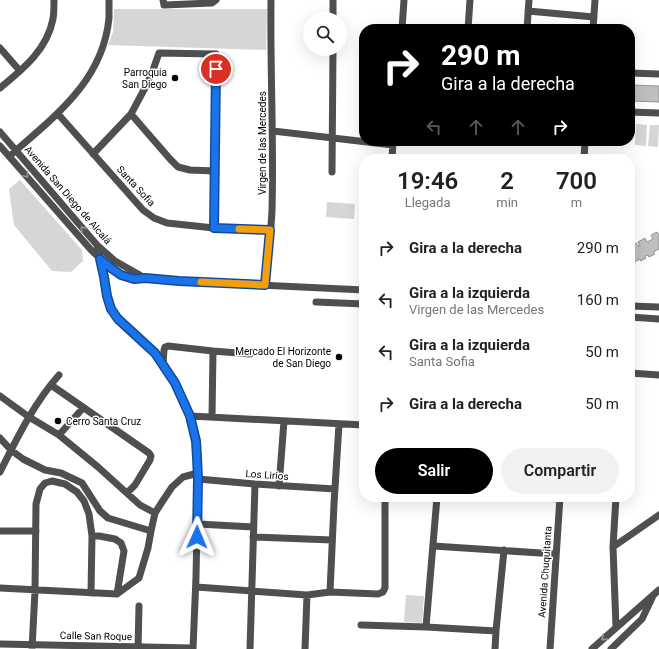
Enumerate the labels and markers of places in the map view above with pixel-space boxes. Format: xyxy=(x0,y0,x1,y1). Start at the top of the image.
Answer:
pin xyxy=(199,52,233,86)
place label: Parroquia San Diego xyxy=(122,67,167,90)
marker: Parroquia San Diego xyxy=(170,73,180,83)
place label: Mercado El Horizonte de San Diego xyxy=(235,346,331,369)
marker: Mercado El Horizonte de San Diego xyxy=(334,352,344,362)
marker: Cerro Santa Cruz xyxy=(53,416,63,426)
place label: Cerro Santa Cruz xyxy=(66,416,141,427)

